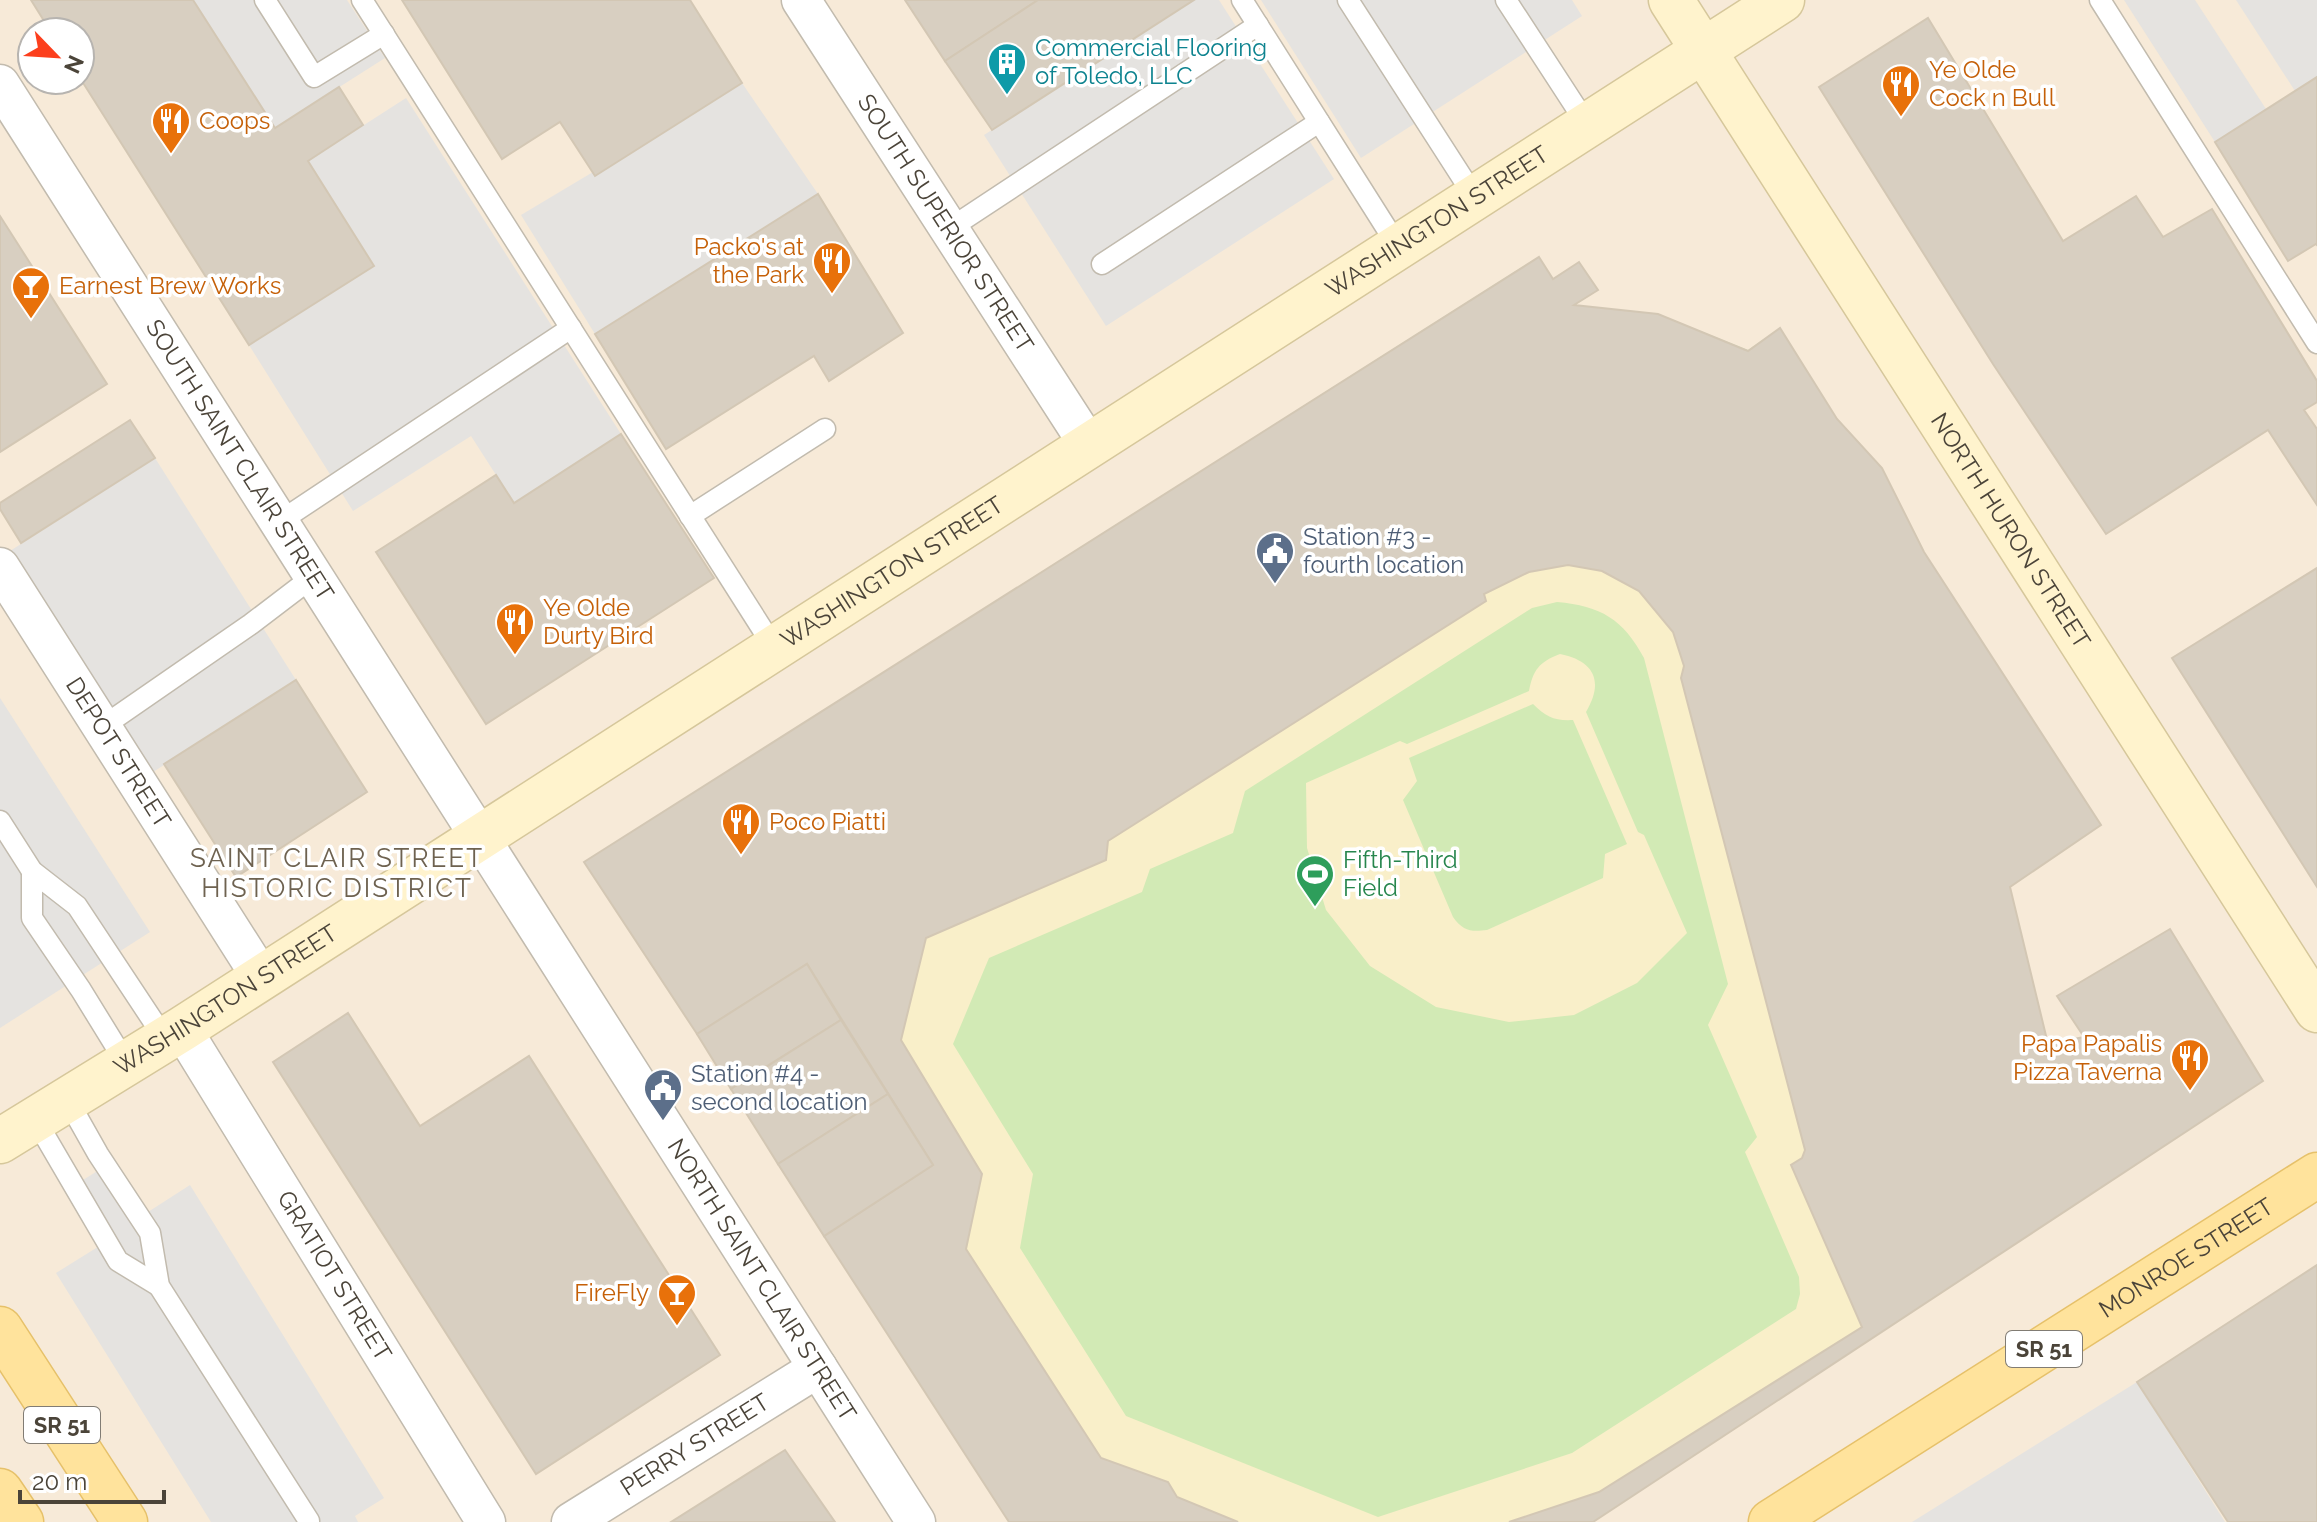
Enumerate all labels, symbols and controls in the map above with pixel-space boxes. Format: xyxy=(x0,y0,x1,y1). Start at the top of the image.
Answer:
north arrow xyxy=(16,16,96,96)
place label: Commercial Flooring of Toledo, LLC xyxy=(1035,33,1267,90)
building icon: Commercial Flooring of Toledo, LLC xyxy=(986,41,1028,96)
text: N xyxy=(59,51,89,78)
place label: Ye Olde Cock n Bull xyxy=(1929,55,2056,112)
restaurant icon: Ye Olde Cock n Bull xyxy=(1880,63,1922,118)
street label: SOUTH SUPERIOR STREET xyxy=(852,89,1040,358)
restaurant icon: Coops xyxy=(150,100,192,155)
place label: Coops xyxy=(199,106,270,135)
street label: WASHINGTON STREET xyxy=(1320,139,1554,304)
place label: Packo's at the Park xyxy=(694,232,804,289)
restaurant icon: Packo's at the Park xyxy=(811,240,853,295)
bar icon: Earnest Brew Works xyxy=(10,265,52,320)
place label: Earnest Brew Works xyxy=(59,271,281,300)
street label: SOUTH SAINT CLAIR STREET xyxy=(140,314,340,606)
street label: NORTH HURON STREET xyxy=(1925,407,2097,654)
street label: WASHINGTON STREET xyxy=(775,489,1009,654)
place label: Station #3 - fourth location xyxy=(1303,522,1464,579)
public building icon: Station #3 - fourth location xyxy=(1254,530,1296,585)
place label: Ye Olde Durty Bird xyxy=(543,593,654,650)
restaurant icon: Ye Olde Durty Bird xyxy=(494,601,536,656)
street label: DEPOT STREET xyxy=(60,672,177,833)
restaurant icon: Poco Piatti xyxy=(720,801,762,856)
place label: Poco Piatti xyxy=(769,807,886,836)
district label: SAINT CLAIR STREET HISTORIC DISTRICT xyxy=(190,843,484,903)
place label: Fifth-Third Field xyxy=(1343,845,1458,902)
sports icon: Fifth-Third Field xyxy=(1294,853,1336,908)
street label: WASHINGTON STREET xyxy=(108,918,343,1081)
place label: Papa Papalis Pizza Taverna xyxy=(2013,1029,2162,1086)
restaurant icon: Papa Papalis Pizza Taverna xyxy=(2169,1037,2211,1092)
place label: Station #4 - second location xyxy=(691,1059,868,1116)
public building icon: Station #4 - second location xyxy=(642,1067,684,1122)
street label: NORTH SAINT CLAIR STREET xyxy=(662,1133,863,1426)
street label: GRATIOT STREET xyxy=(271,1185,398,1366)
street label: MONROE STREET xyxy=(2093,1191,2279,1324)
bar icon: FireFly xyxy=(656,1272,698,1327)
place label: FireFly xyxy=(574,1278,649,1307)
road number: SR 51 xyxy=(2006,1331,2082,1367)
street label: PERRY STREET xyxy=(615,1387,775,1502)
road number: SR 51 xyxy=(24,1407,100,1443)
scale bar xyxy=(20,1454,164,1504)
text: 20 m xyxy=(32,1467,87,1496)

